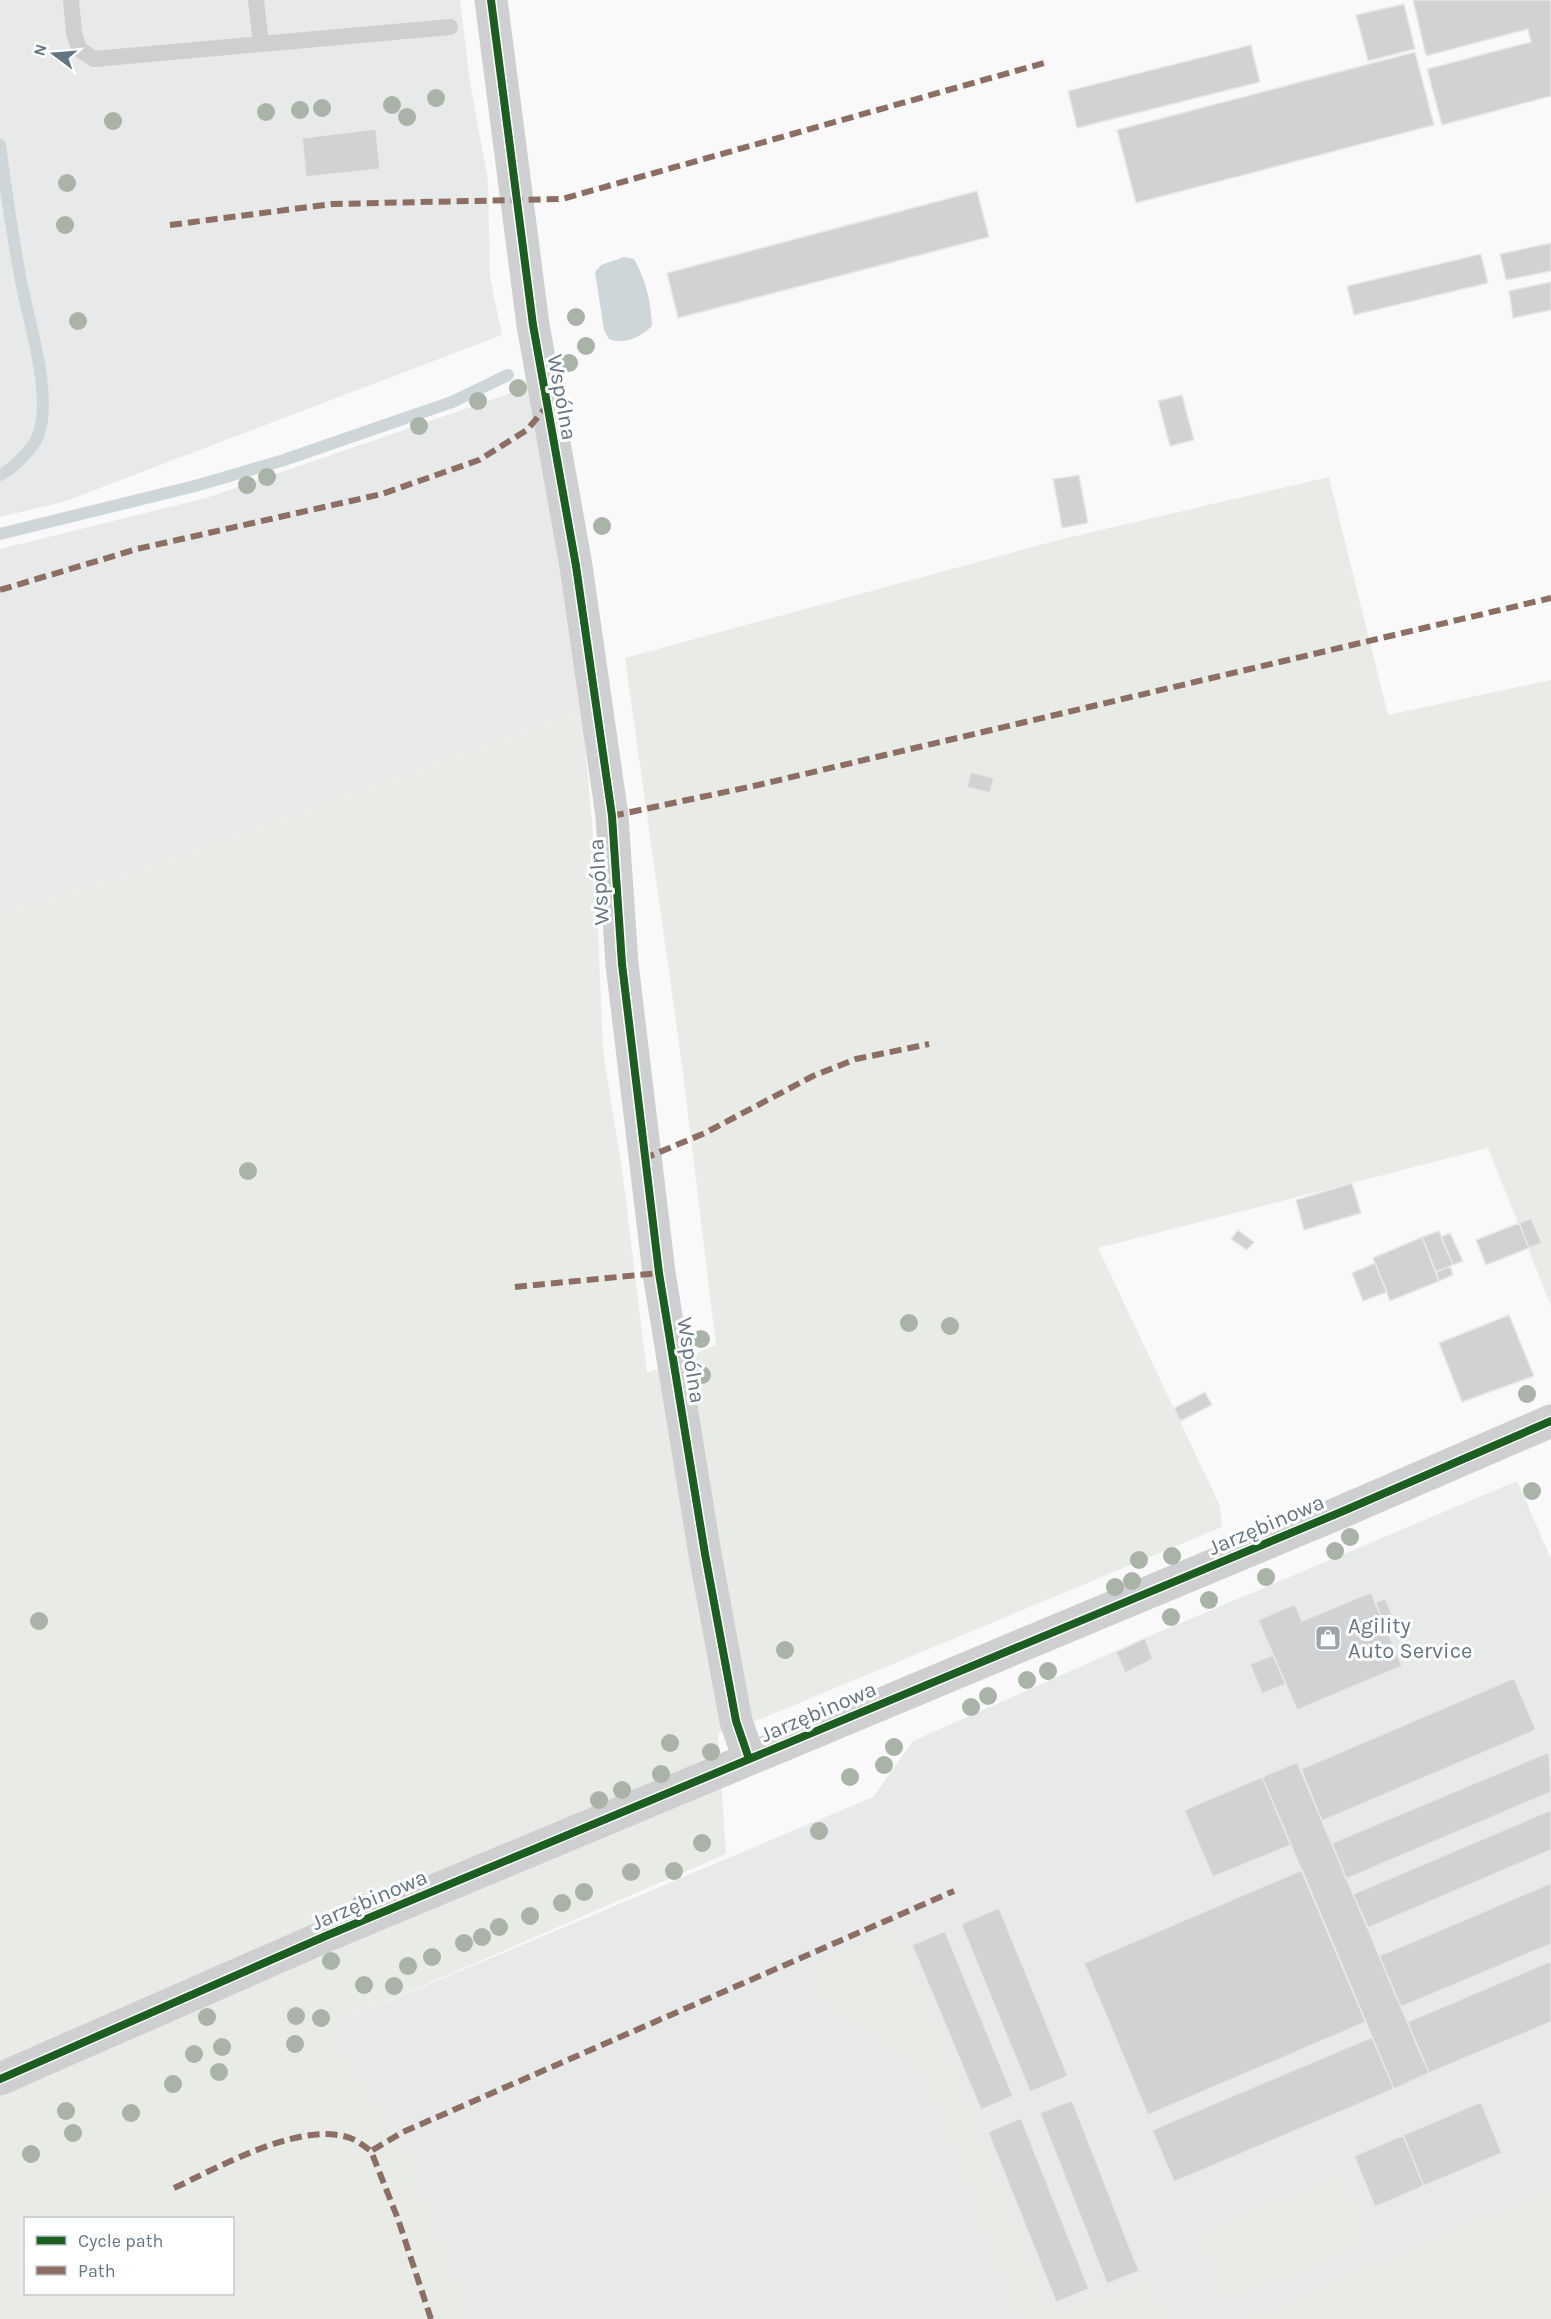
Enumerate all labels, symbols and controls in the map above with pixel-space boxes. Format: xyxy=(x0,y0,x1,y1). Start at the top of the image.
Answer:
north arrow xyxy=(24,24,84,84)
text: N xyxy=(29,42,51,58)
street label: Wspólna xyxy=(542,352,582,442)
street label: Wspólna xyxy=(583,838,615,926)
street label: Wspólna xyxy=(671,1315,711,1405)
street label: Jarzębinowa xyxy=(1204,1489,1328,1561)
place label: Agility Auto Service xyxy=(1348,1613,1472,1664)
shop icon: Agility Auto Service xyxy=(1313,1623,1343,1653)
street label: Jarzębinowa xyxy=(756,1676,880,1748)
street label: Jarzębinowa xyxy=(307,1864,431,1936)
legend xyxy=(24,2217,234,2295)
text: Cycle path xyxy=(78,2230,163,2252)
text: Path xyxy=(78,2260,116,2282)

